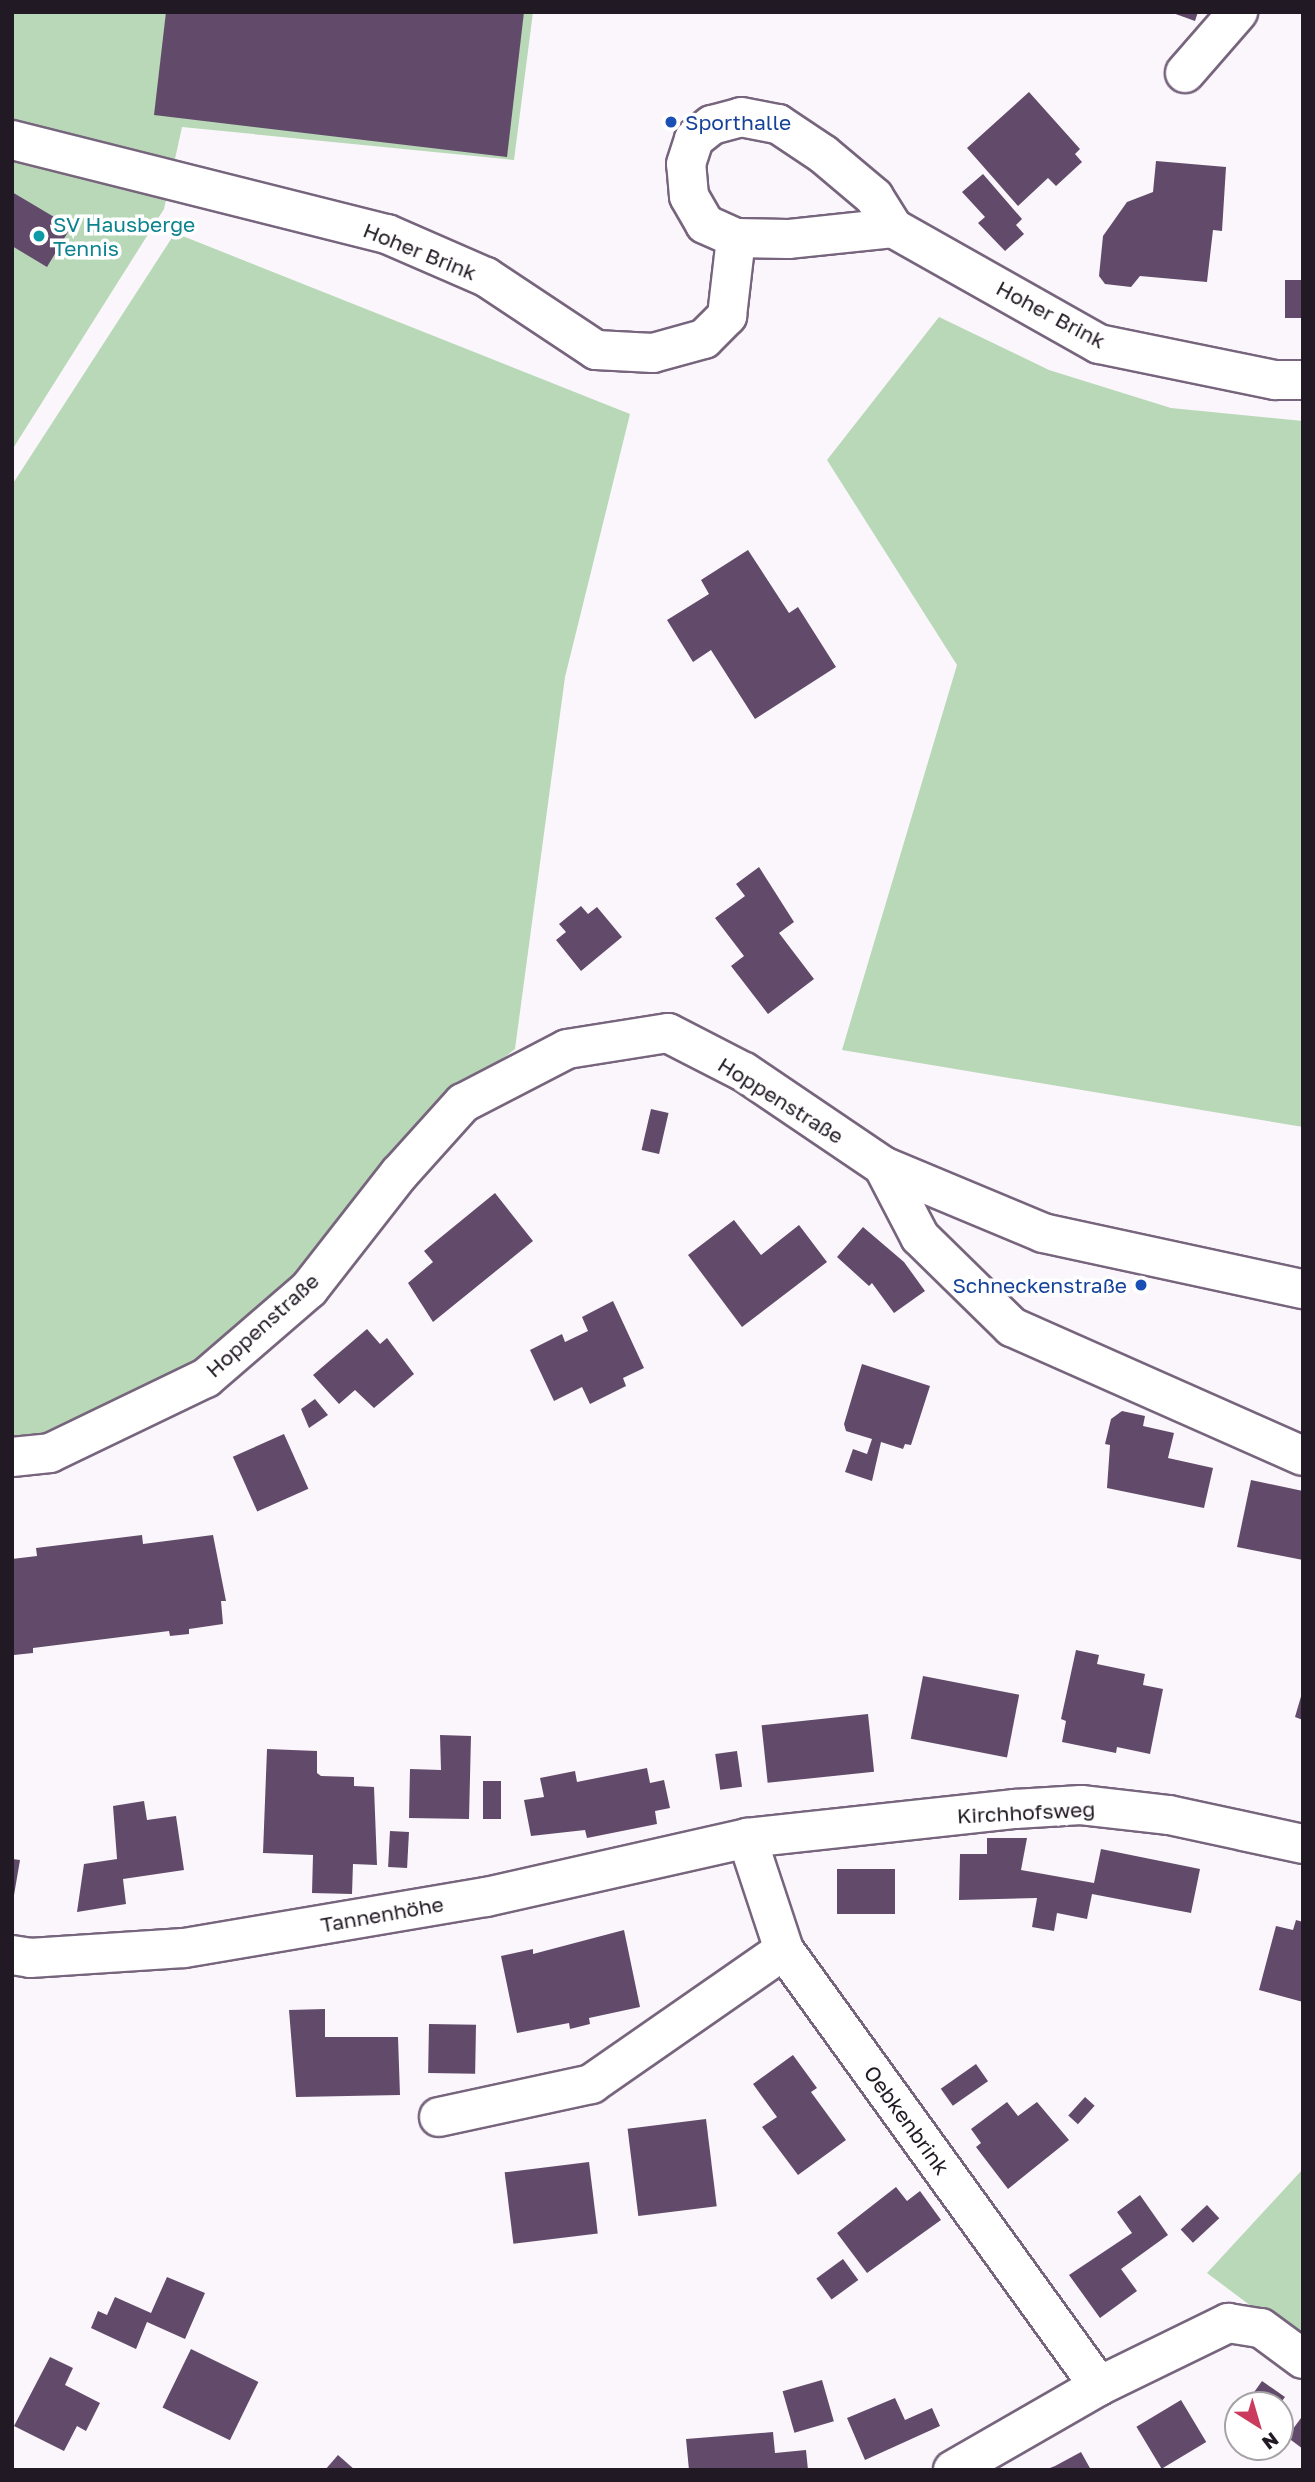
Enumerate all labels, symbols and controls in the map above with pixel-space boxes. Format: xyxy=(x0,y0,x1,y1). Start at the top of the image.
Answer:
place label: Sporthalle xyxy=(685,109,791,135)
marker: Sporthalle xyxy=(663,114,679,130)
place label: SV Hausberge Tennis xyxy=(53,211,195,261)
street label: Hoher Brink xyxy=(360,217,480,285)
marker: SV Hausberge Tennis xyxy=(31,228,47,244)
street label: Hoher Brink xyxy=(992,275,1110,353)
street label: Hoppenstraße xyxy=(714,1051,848,1149)
street label: Hoppenstraße xyxy=(200,1268,324,1382)
place label: Schneckenstraße xyxy=(952,1272,1127,1298)
marker: Schneckenstraße xyxy=(1133,1277,1149,1293)
street label: Kirchhofsweg xyxy=(956,1796,1096,1828)
street label: Tannenhöhe xyxy=(318,1891,446,1937)
street label: Oebkenbrink xyxy=(859,2061,955,2179)
north arrow xyxy=(1224,2391,1294,2461)
text: N xyxy=(1258,2428,1283,2455)

